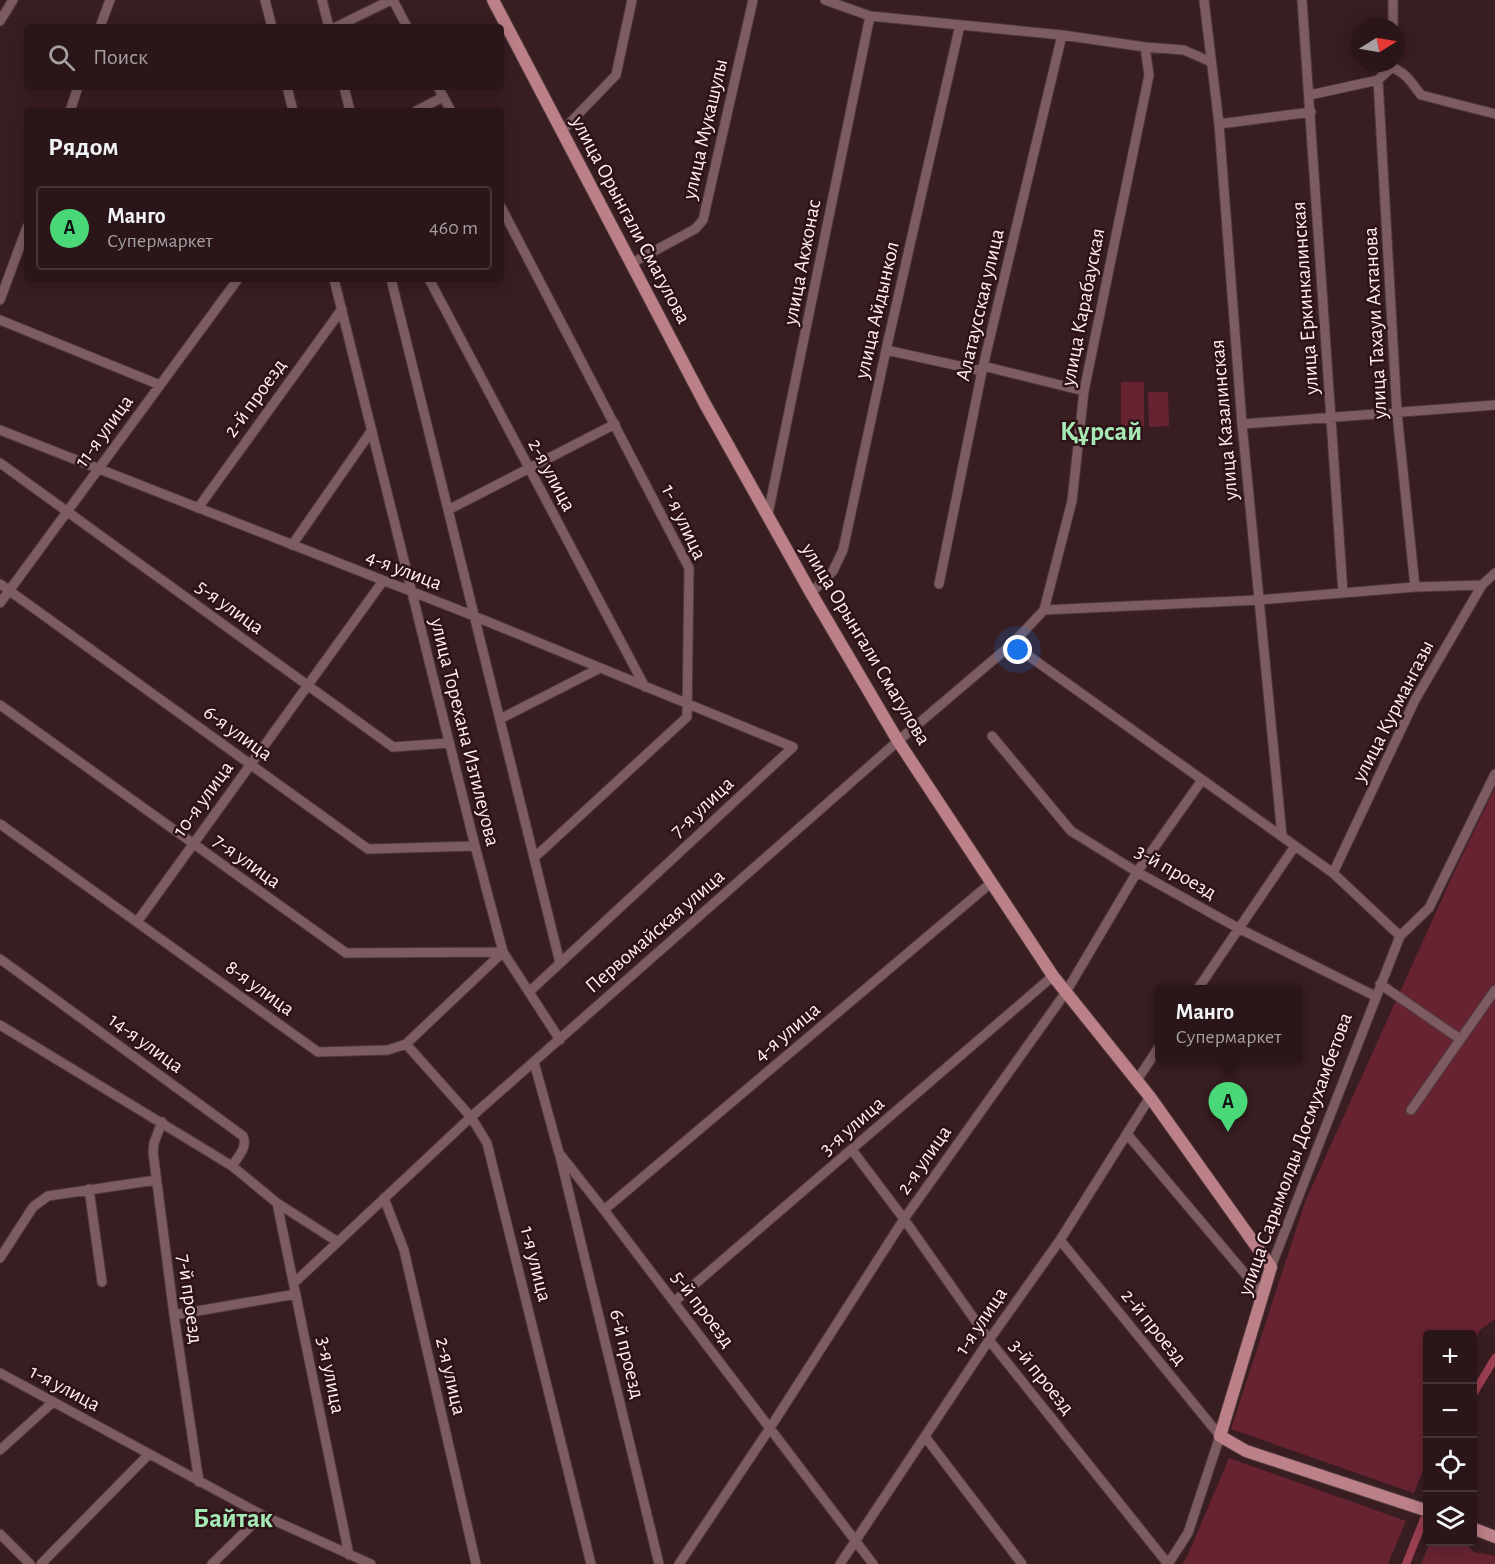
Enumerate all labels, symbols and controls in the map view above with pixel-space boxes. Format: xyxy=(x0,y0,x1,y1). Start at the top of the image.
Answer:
north arrow xyxy=(1351,18,1405,72)
search box xyxy=(24,24,504,90)
icon: search xyxy=(45,41,78,74)
text: Поиск xyxy=(93,46,148,68)
street label: улица Мукашулы xyxy=(678,57,731,202)
street label: улица Орынгали Смагулова xyxy=(567,112,695,327)
text: Рядом xyxy=(48,134,119,160)
street label: улица Акжонас xyxy=(779,197,824,328)
street label: улица Еркинкалинская xyxy=(1288,201,1322,396)
text: Манго xyxy=(107,205,166,227)
text: A xyxy=(64,218,76,238)
text: 460 m xyxy=(429,218,478,238)
street label: Алатаусская улица xyxy=(952,226,1008,383)
street label: улица Карабауская xyxy=(1057,226,1109,389)
street label: улица Тахауи Ахтанова xyxy=(1359,226,1391,421)
text: Супермаркет xyxy=(107,231,213,251)
street label: улица Айдынкол xyxy=(851,239,903,382)
street label: улица Казалинская xyxy=(1207,339,1242,502)
street label: 2-й проезд xyxy=(220,355,290,441)
street label: 11-я улица xyxy=(71,391,137,471)
district label: Құрсай xyxy=(1060,418,1142,445)
street label: 2-я улица xyxy=(524,435,580,515)
street label: 1- я улица xyxy=(658,481,711,563)
street label: улица Орынгали Смагулова xyxy=(797,539,935,749)
street label: 4-я улица xyxy=(363,546,445,594)
street label: 5-я улица xyxy=(192,575,268,639)
street label: улица Торехана Изтилеуова xyxy=(426,615,504,849)
your location xyxy=(1003,635,1032,664)
street label: улица Курмангазы xyxy=(1348,637,1438,786)
street label: 6-я улица xyxy=(200,701,277,765)
street label: 10-я улица xyxy=(169,757,238,841)
street label: 7-я улица xyxy=(666,772,738,841)
street label: 7-я улица xyxy=(209,830,285,893)
street label: 3-й проезд xyxy=(1132,840,1220,904)
street label: Первомайская улица xyxy=(581,865,729,997)
street label: 8-я улица xyxy=(222,956,299,1020)
popup xyxy=(1155,985,1302,1063)
street label: 4-я улица xyxy=(750,998,825,1066)
text: Манго xyxy=(1176,1001,1234,1023)
street label: 14-я улица xyxy=(105,1009,188,1077)
street label: улица Сарымолды Досмухамбетова xyxy=(1234,1010,1356,1299)
text: Супермаркет xyxy=(1176,1027,1281,1047)
pin: A xyxy=(1208,1082,1248,1132)
street label: 3-я улица xyxy=(816,1092,889,1160)
street label: 2-я улица xyxy=(893,1121,956,1198)
street label: 1-я улица xyxy=(517,1224,556,1304)
street label: 7-й проезд xyxy=(173,1253,207,1345)
street label: 5-й проезд xyxy=(667,1267,739,1351)
street label: 1-я улица xyxy=(951,1283,1011,1359)
street label: 2-й проезд xyxy=(1117,1285,1191,1369)
street label: 6-й проезд xyxy=(606,1307,648,1401)
map controls xyxy=(1423,1330,1477,1546)
button: + xyxy=(1423,1330,1477,1384)
street label: 3-я улица xyxy=(313,1335,349,1416)
street label: 2-я улица xyxy=(432,1335,470,1417)
street label: 3-й проезд xyxy=(1005,1335,1079,1419)
street label: 1-я улица xyxy=(26,1361,104,1415)
button: − xyxy=(1423,1384,1477,1438)
button: locate xyxy=(1423,1438,1477,1492)
button: layers xyxy=(1423,1492,1477,1546)
district label: Байтак xyxy=(193,1505,274,1532)

